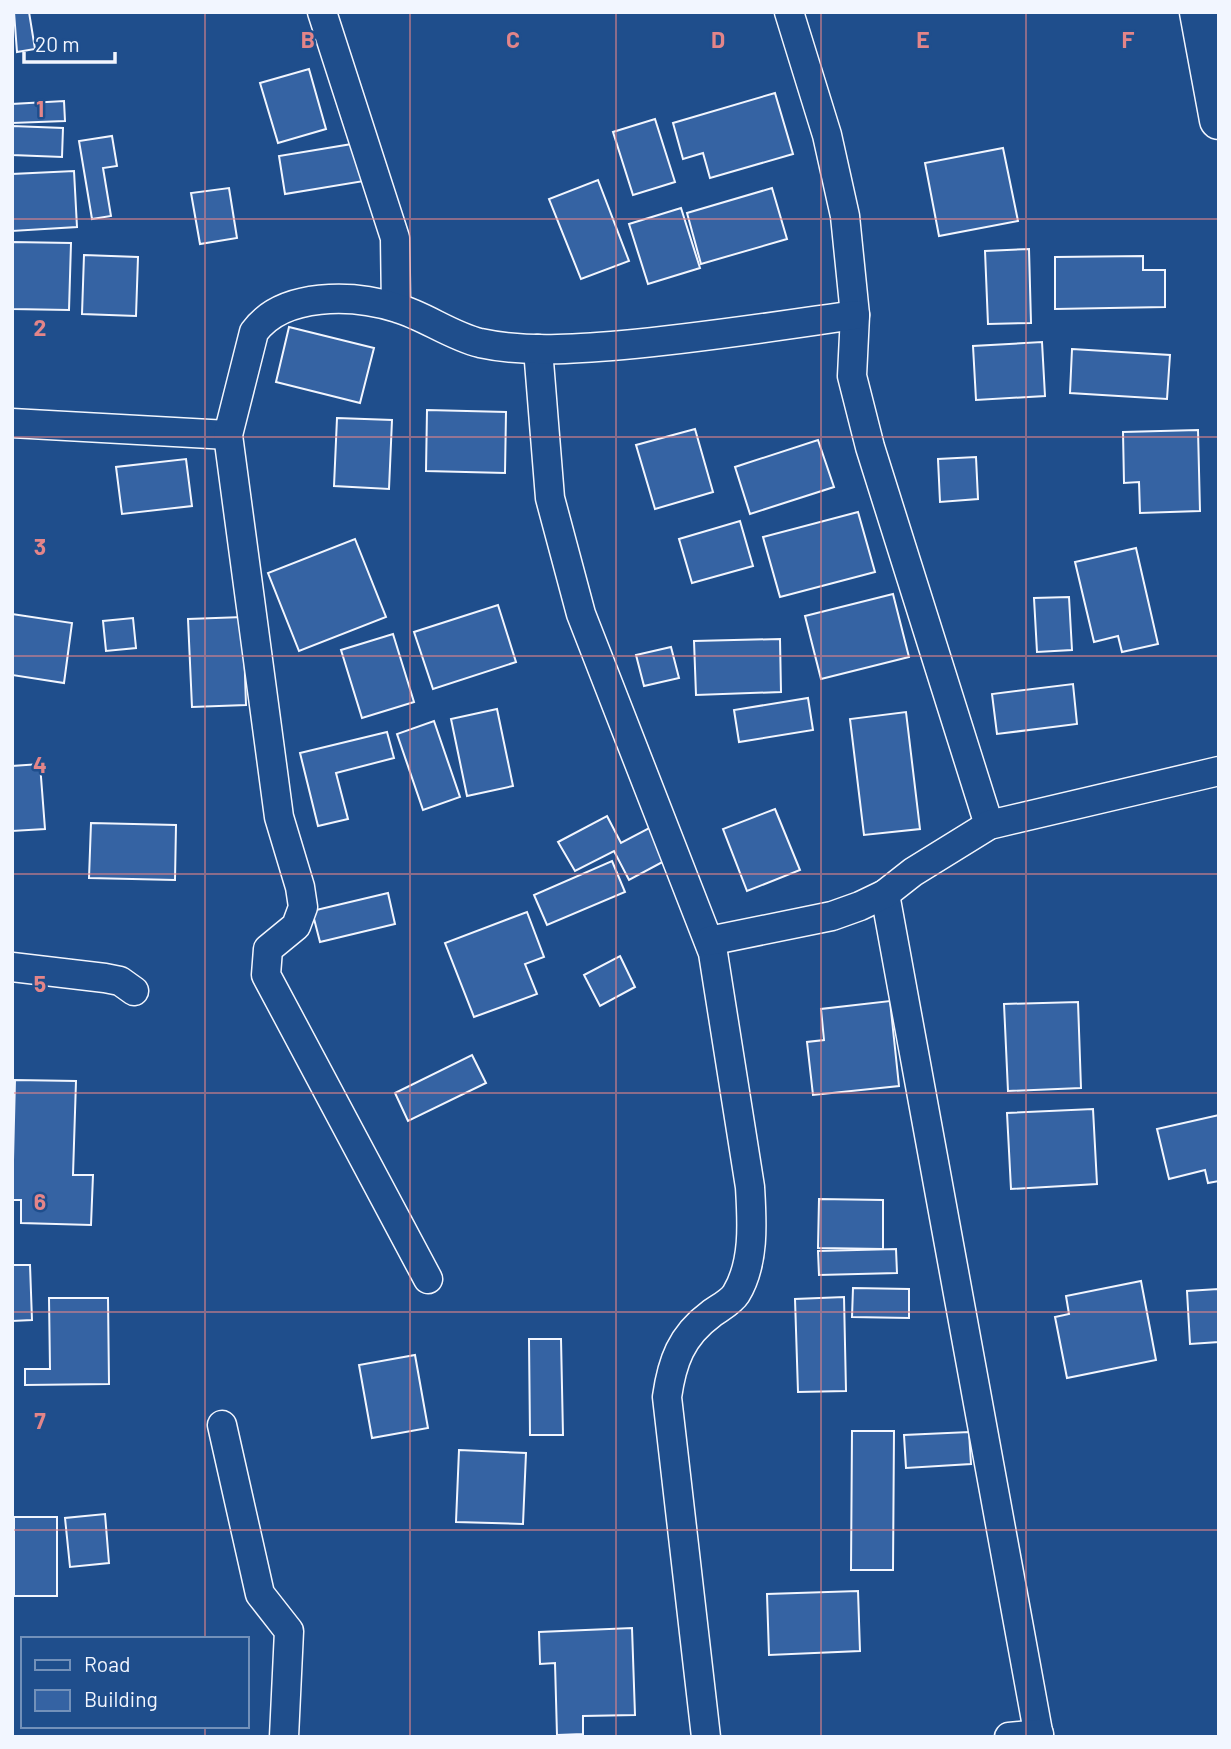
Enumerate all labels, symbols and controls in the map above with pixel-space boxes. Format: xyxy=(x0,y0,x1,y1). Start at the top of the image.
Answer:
scale bar xyxy=(24,21,116,65)
text: B xyxy=(301,25,315,53)
text: C xyxy=(506,25,520,53)
text: D xyxy=(711,25,725,53)
text: E xyxy=(916,25,930,53)
text: F xyxy=(1122,25,1135,53)
text: 20 m xyxy=(35,31,80,56)
text: 1 xyxy=(36,94,44,122)
text: 2 xyxy=(34,313,46,341)
text: 3 xyxy=(34,532,46,560)
text: 4 xyxy=(33,750,47,778)
text: 5 xyxy=(34,969,46,997)
text: 6 xyxy=(34,1187,46,1215)
text: 7 xyxy=(34,1406,46,1434)
legend xyxy=(21,1637,248,1728)
text: Road xyxy=(84,1651,130,1676)
text: Building xyxy=(84,1686,158,1711)

